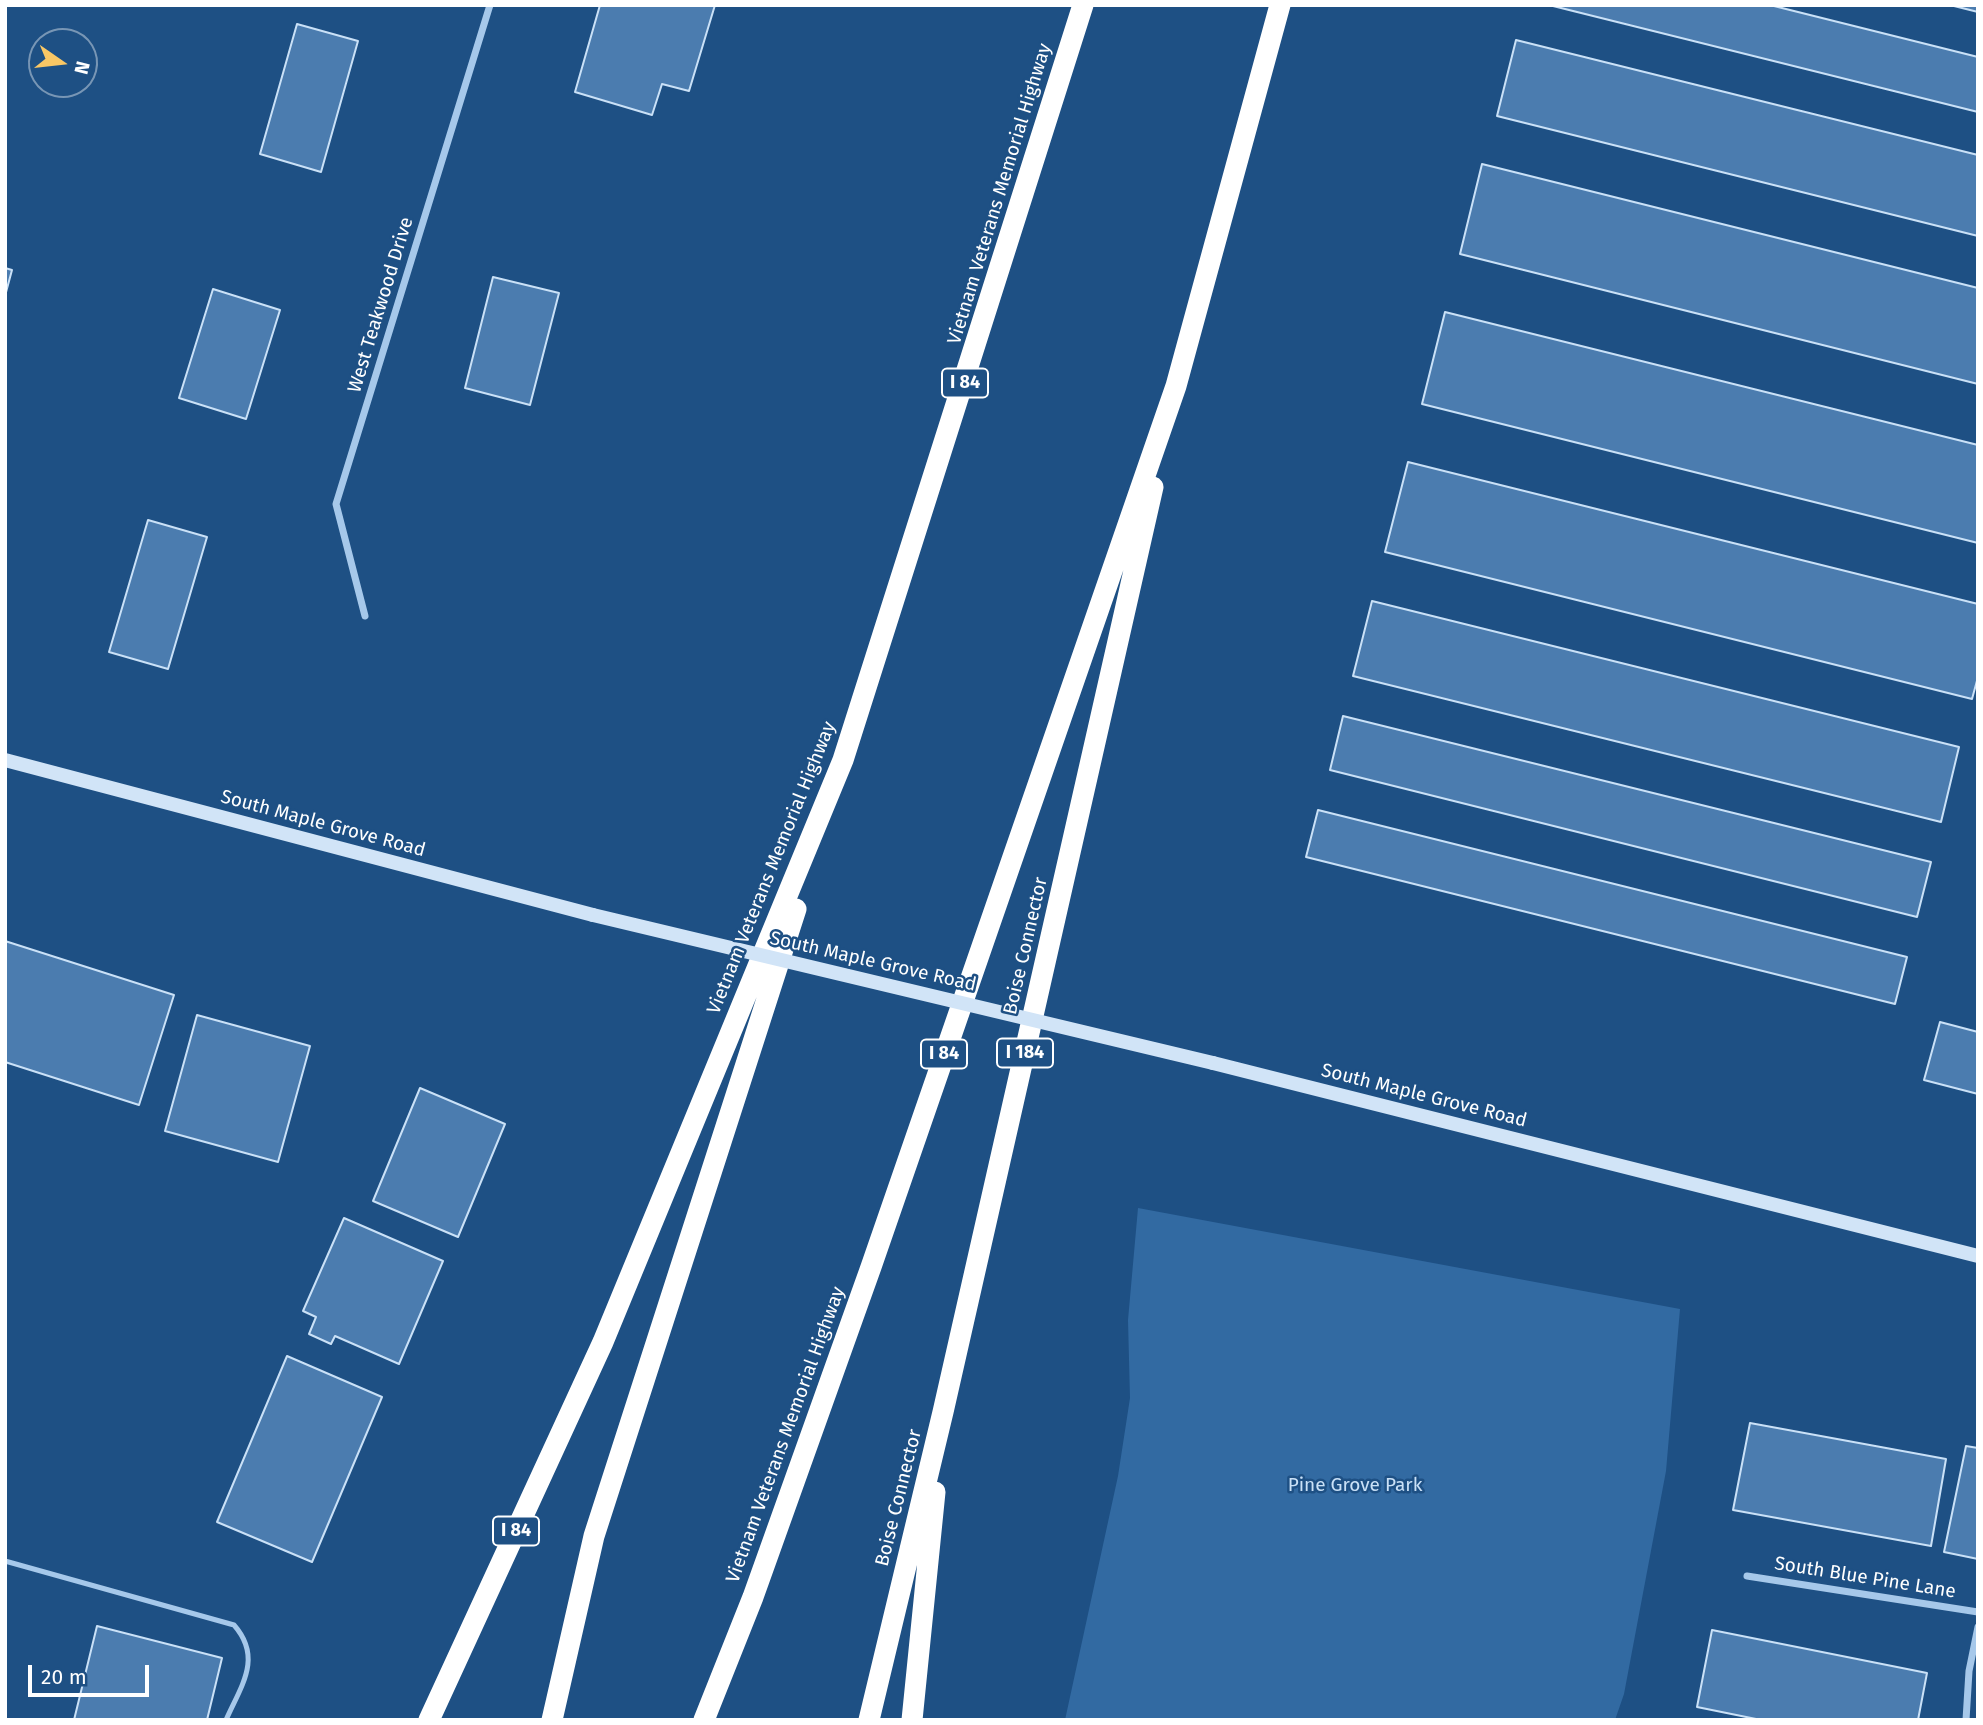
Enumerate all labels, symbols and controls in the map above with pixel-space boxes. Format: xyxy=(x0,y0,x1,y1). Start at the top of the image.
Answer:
north arrow xyxy=(28,28,98,98)
street label: Vietnam Veterans Memorial Highway xyxy=(943,41,1057,347)
text: N xyxy=(69,59,95,77)
street label: West Teakwood Drive xyxy=(343,214,419,396)
road number: I 84 xyxy=(942,368,988,398)
street label: Vietnam Veterans Memorial Highway xyxy=(703,718,841,1018)
street label: South Maple Grove Road xyxy=(218,786,428,862)
street label: Boise Connector xyxy=(999,875,1053,1017)
street label: South Maple Grove Road xyxy=(768,927,978,997)
road number: I 184 xyxy=(997,1038,1053,1068)
road number: I 84 xyxy=(921,1040,967,1069)
street label: South Maple Grove Road xyxy=(1319,1059,1529,1133)
street label: Vietnam Veterans Memorial Highway xyxy=(722,1284,850,1586)
street label: Boise Connector xyxy=(871,1427,927,1569)
park label: Pine Grove Park xyxy=(1288,1475,1422,1497)
road number: I 84 xyxy=(493,1516,539,1546)
street label: South Blue Pine Lane xyxy=(1773,1552,1957,1604)
scale bar xyxy=(32,1652,152,1696)
text: 20 m xyxy=(41,1664,87,1690)

